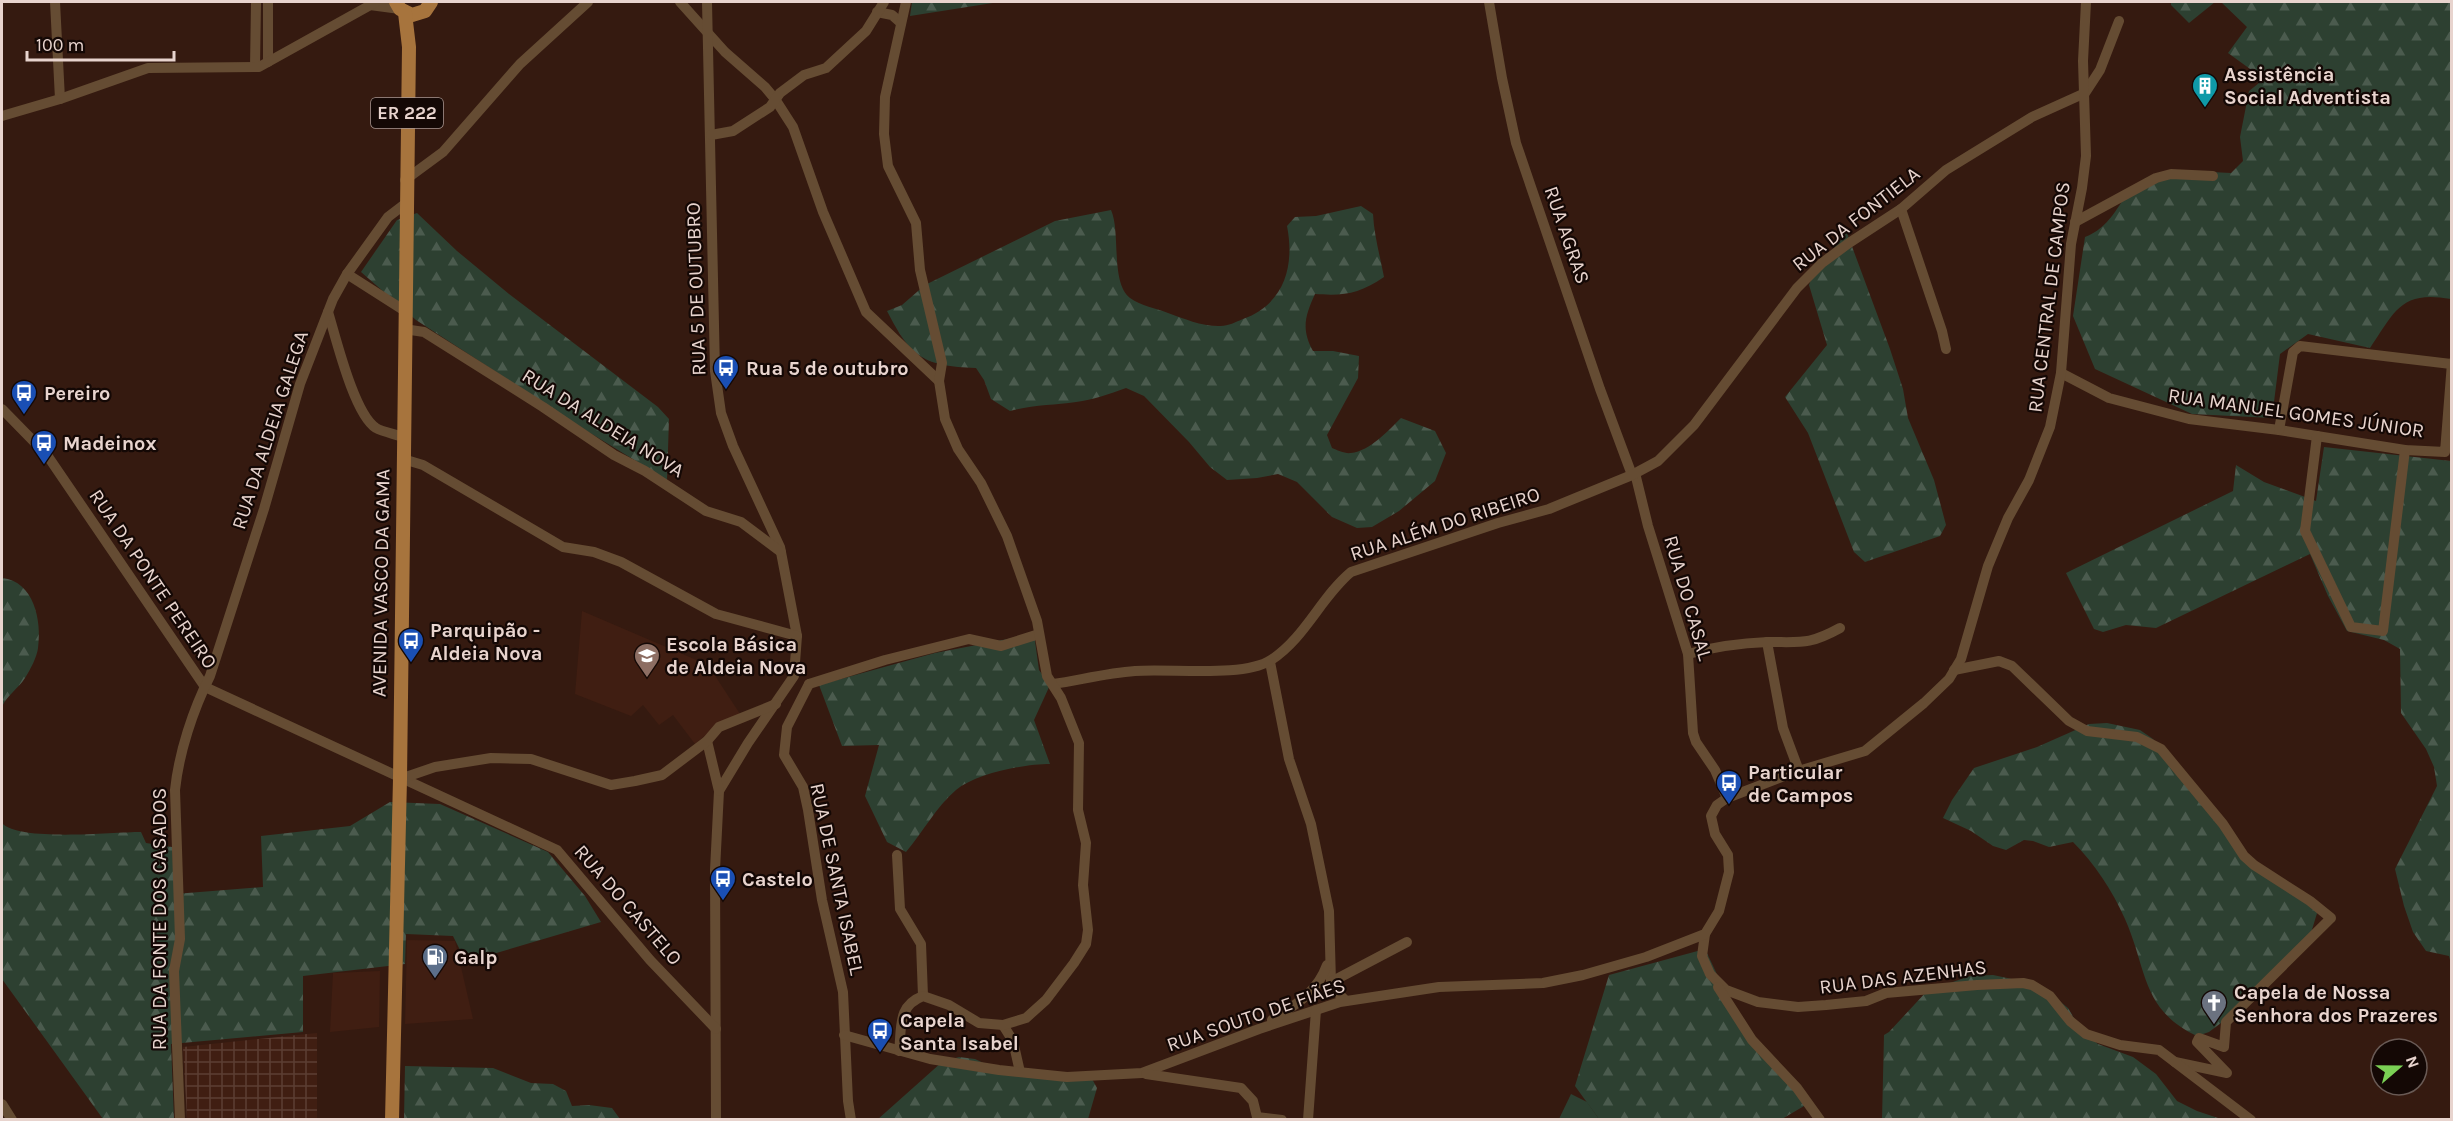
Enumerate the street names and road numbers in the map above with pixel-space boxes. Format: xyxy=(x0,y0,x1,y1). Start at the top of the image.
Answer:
road number: ER 222 xyxy=(371,98,443,128)
street label: RUA DA FONTIELA xyxy=(1788,162,1924,276)
street label: RUA CENTRAL DE CAMPOS xyxy=(2023,180,2075,414)
street label: RUA AGRAS xyxy=(1540,183,1594,287)
street label: RUA 5 DE OUTUBRO xyxy=(681,202,711,376)
street label: RUA DA ALDEIA GALEGA xyxy=(227,328,313,532)
street label: RUA DA ALDEIA NOVA xyxy=(518,364,688,482)
street label: RUA MANUEL GOMES JÚNIOR xyxy=(2166,383,2426,442)
street label: AVENIDA VASCO DA GAMA xyxy=(368,469,394,697)
street label: RUA ALÉM DO RIBEIRO xyxy=(1347,481,1543,566)
street label: RUA DA PONTE PEREIRO xyxy=(84,485,222,673)
street label: RUA DO CASAL xyxy=(1659,533,1717,664)
street label: RUA DE SANTA ISABEL xyxy=(805,781,869,978)
street label: RUA DA FONTE DOS CASADOS xyxy=(148,788,171,1050)
street label: RUA DO CASTELO xyxy=(570,840,686,970)
street label: RUA DAS AZENHAS xyxy=(1818,955,1988,999)
street label: RUA SOUTO DE FIÃES xyxy=(1164,974,1348,1056)

